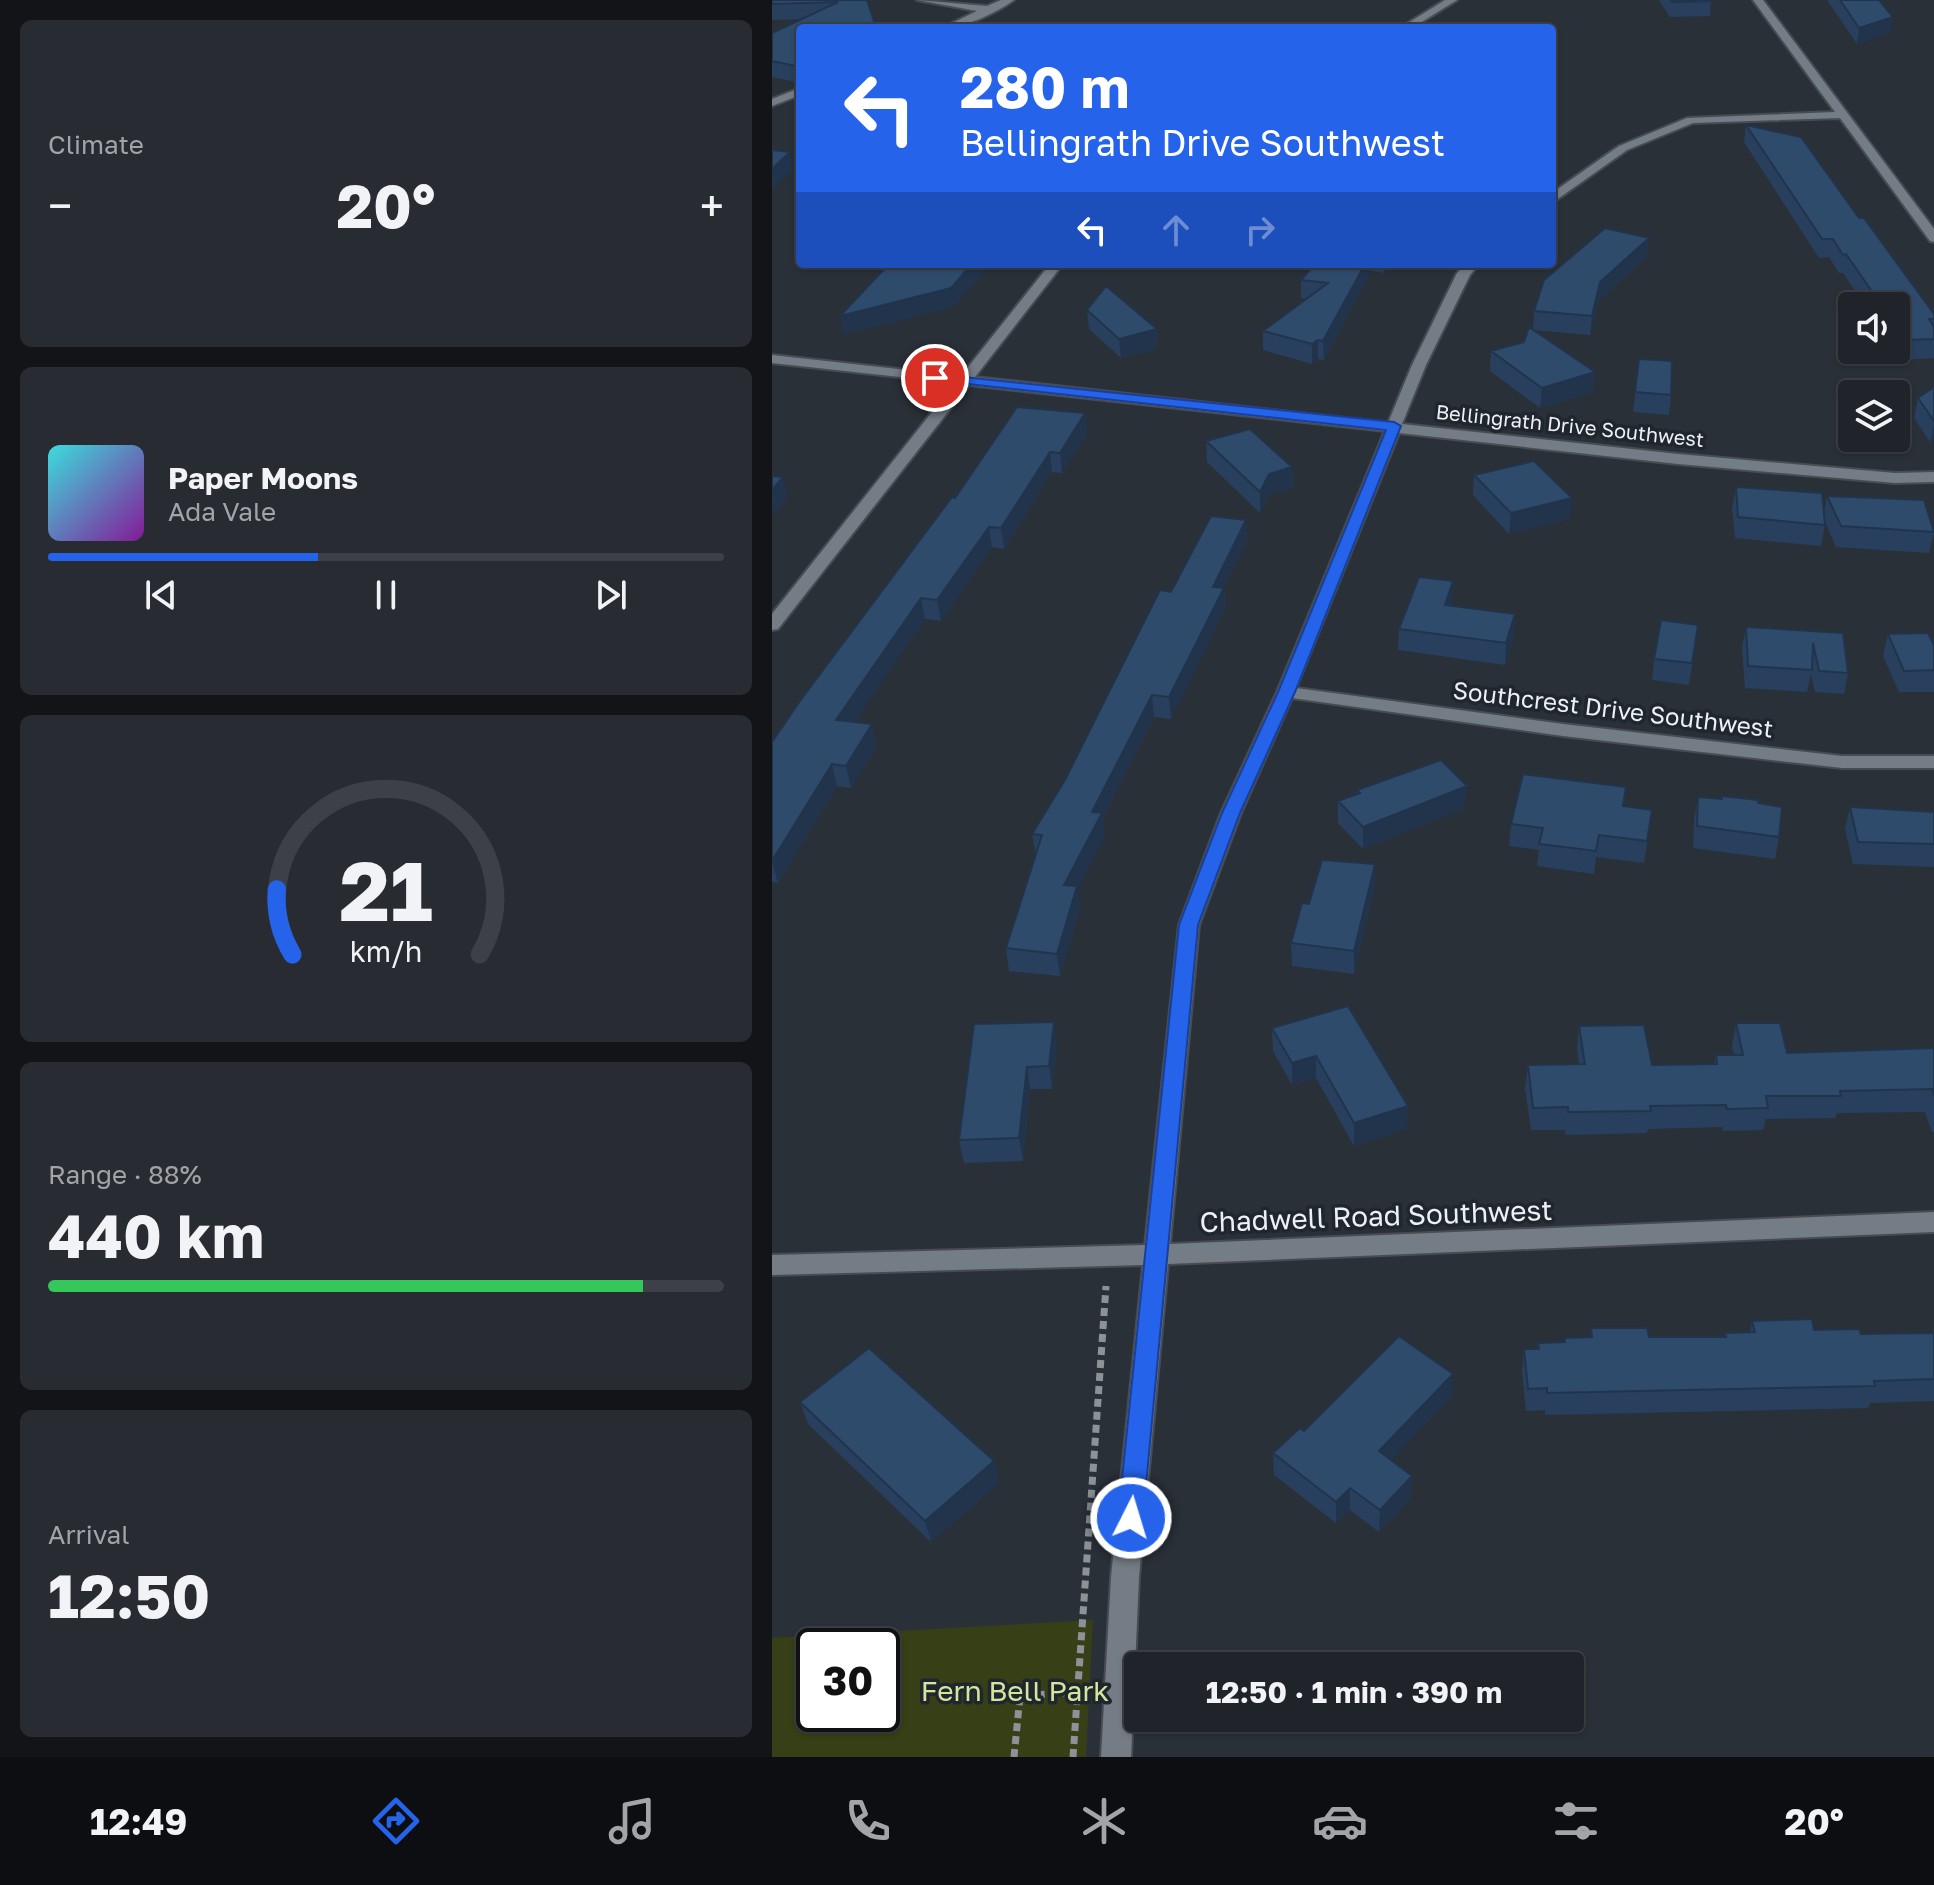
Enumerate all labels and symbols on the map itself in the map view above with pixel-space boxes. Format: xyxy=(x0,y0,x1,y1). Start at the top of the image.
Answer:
pin xyxy=(901,344,969,412)
street label: Bellingrath Drive Southwest xyxy=(1435,399,1705,451)
street label: Southcrest Drive Southwest xyxy=(1451,674,1775,743)
street label: Chadwell Road Southwest xyxy=(1199,1193,1553,1238)
position arrow xyxy=(1089,1476,1173,1560)
speed limit sign: 30 xyxy=(796,1628,900,1732)
park label: Fern Bell Park xyxy=(921,1674,1109,1707)

